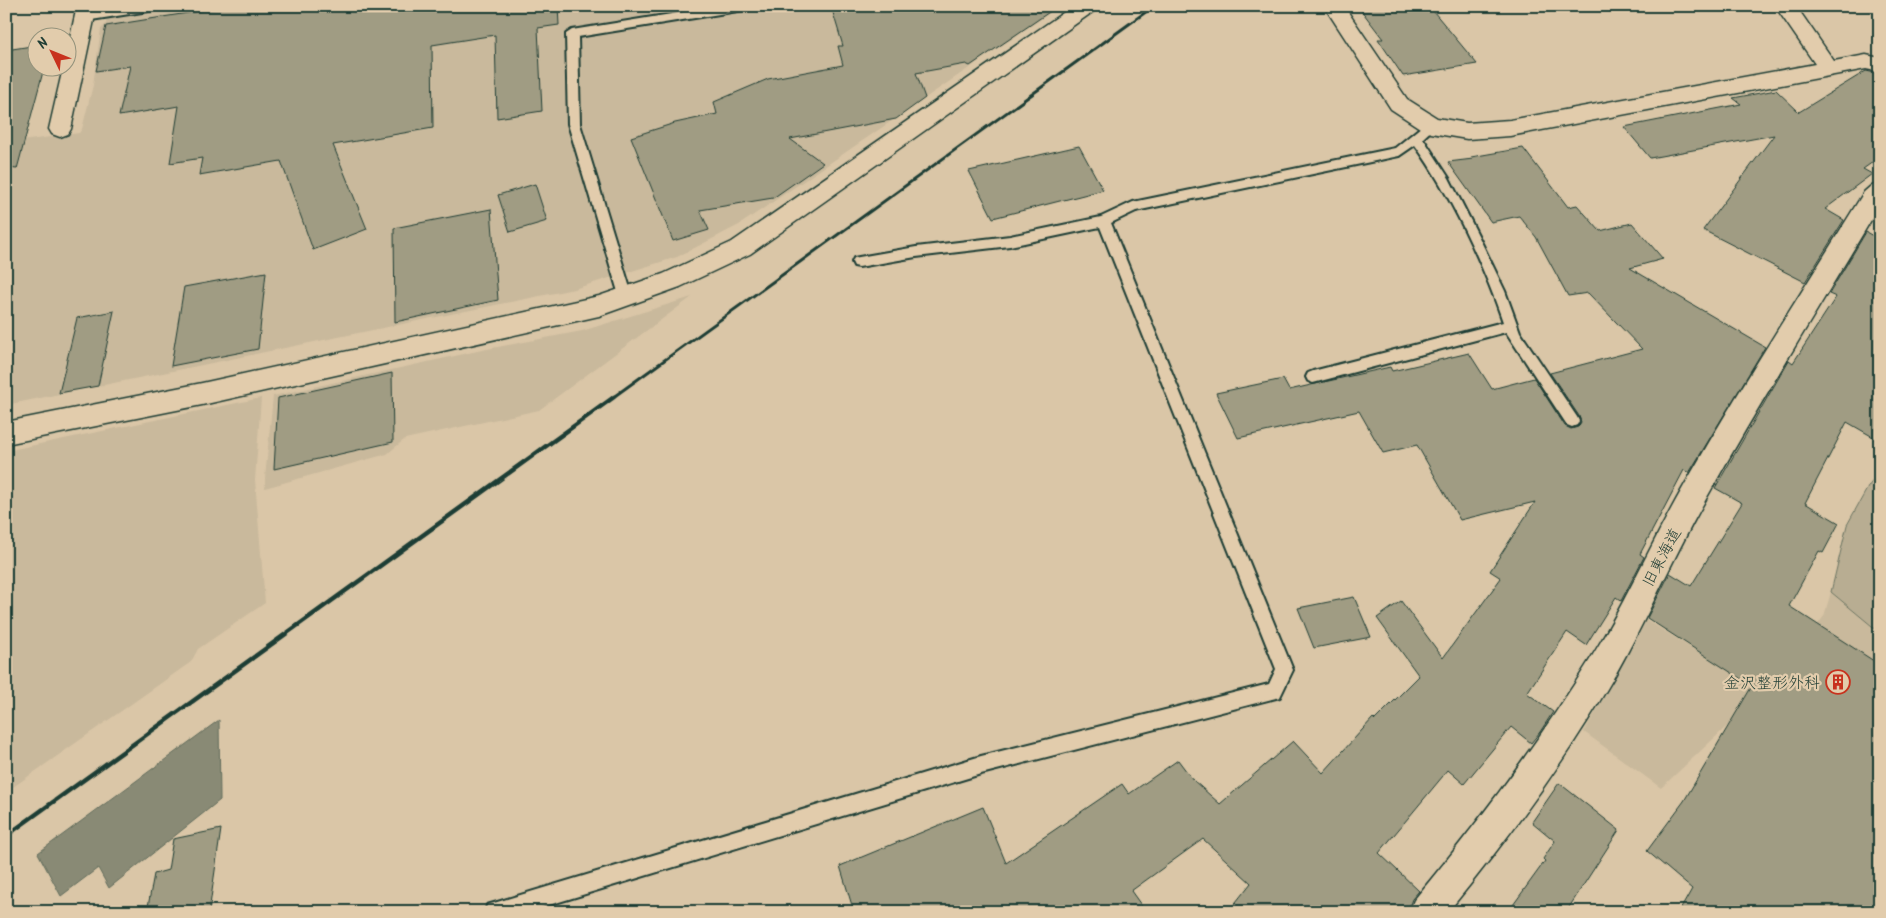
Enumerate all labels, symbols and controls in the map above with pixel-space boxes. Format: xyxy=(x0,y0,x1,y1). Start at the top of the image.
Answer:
north arrow xyxy=(28,28,78,78)
text: N xyxy=(32,33,54,55)
street label: 旧東海道 xyxy=(1636,524,1688,592)
building icon: 金沢整形外科 xyxy=(1825,669,1851,695)
place label: 金沢整形外科 xyxy=(1724,671,1820,696)

